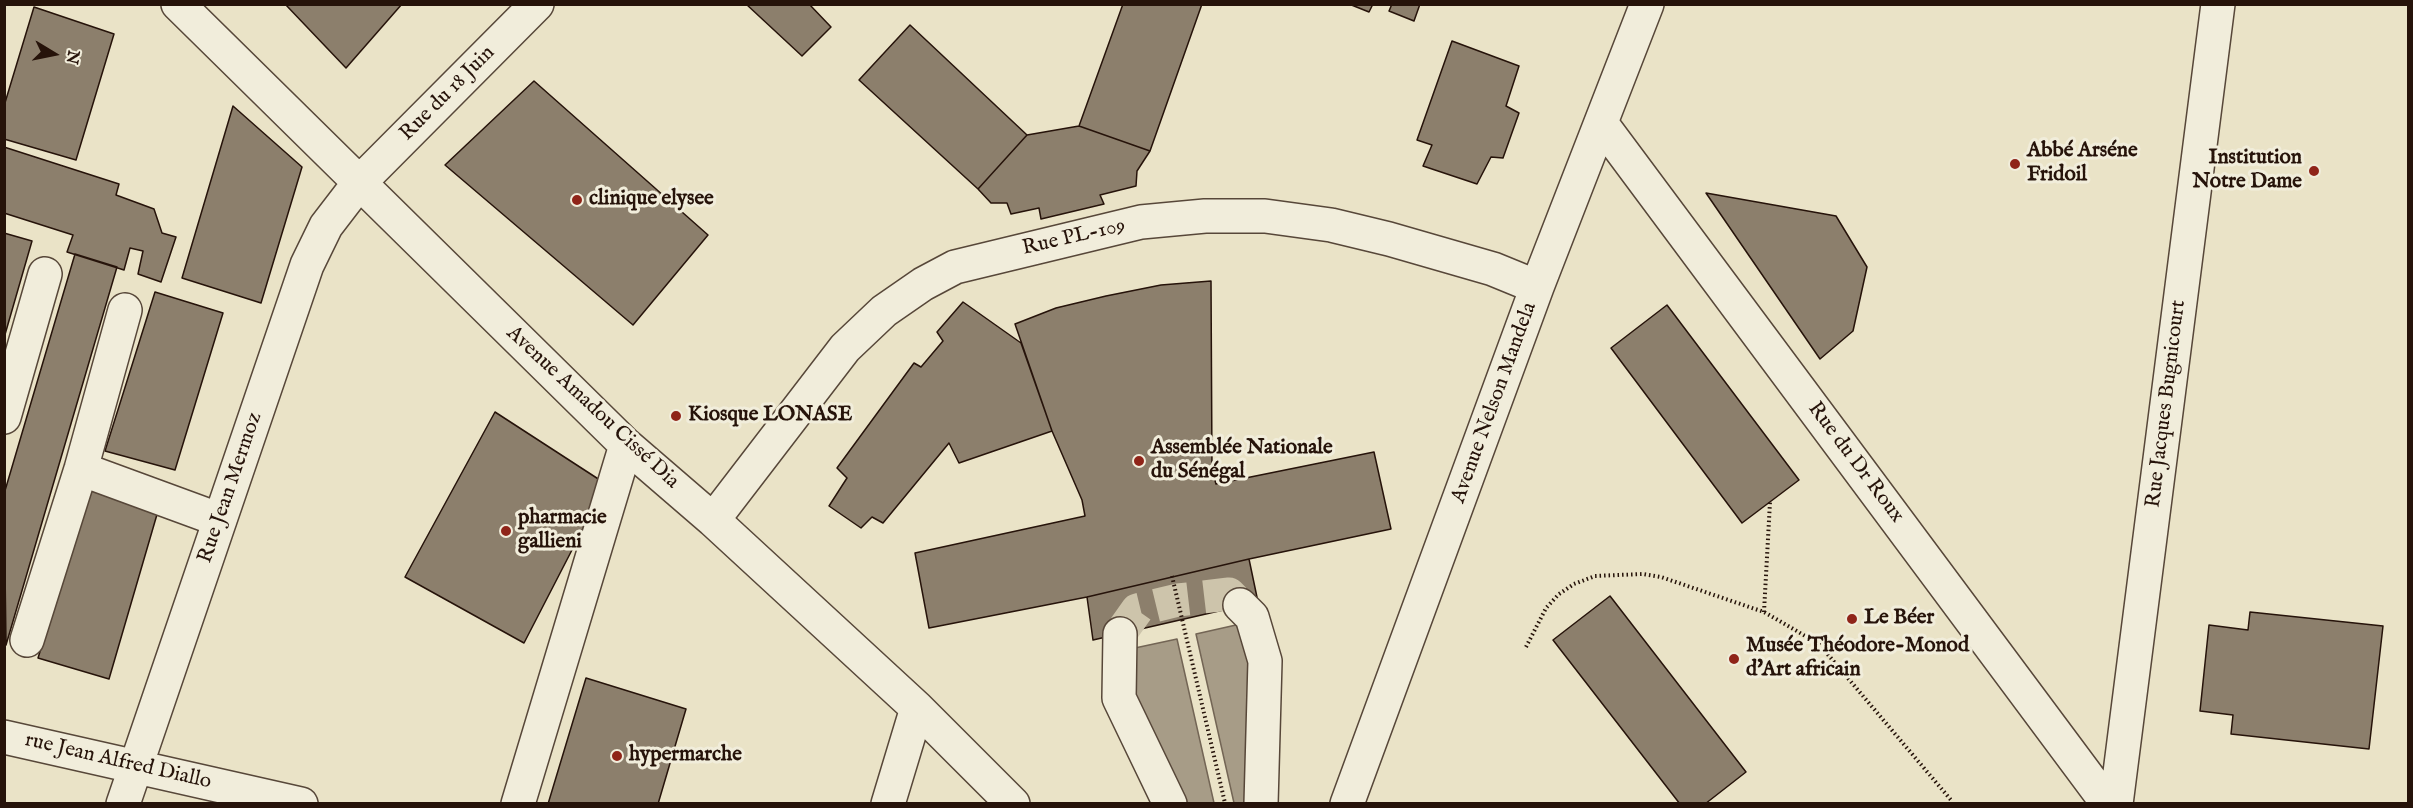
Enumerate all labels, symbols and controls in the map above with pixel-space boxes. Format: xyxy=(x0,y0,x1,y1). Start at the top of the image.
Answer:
north arrow xyxy=(24,24,84,84)
street label: Rue du 18 Juin xyxy=(395,41,501,147)
text: N xyxy=(61,49,83,66)
place label: Abbé Arséne Fridoil xyxy=(2027,139,2138,189)
place label: Institution Notre Dame xyxy=(2192,146,2302,196)
marker: Abbé Arséne Fridoil xyxy=(2008,157,2022,171)
marker: Institution Notre Dame xyxy=(2307,164,2321,178)
place label: clinique elysee xyxy=(589,187,714,213)
marker: clinique elysee xyxy=(570,193,584,207)
street label: Rue PL-109 xyxy=(1020,214,1128,262)
street label: Avenue Nelson Mandela xyxy=(1447,299,1543,507)
street label: Rue Jacques Bugnicourt xyxy=(2142,299,2192,509)
street label: Avenue Amadou Cissé Dia xyxy=(500,321,684,495)
street label: Rue du Dr Roux xyxy=(1801,398,1909,528)
place label: Kiosque LONASE xyxy=(688,403,852,429)
street label: Rue Jean Mermoz xyxy=(193,409,269,567)
marker: Kiosque LONASE xyxy=(669,409,683,423)
place label: Assemblée Nationale du Sénégal xyxy=(1151,436,1333,486)
marker: Assemblée Nationale du Sénégal xyxy=(1132,454,1146,468)
place label: pharmacie gallieni xyxy=(518,506,607,556)
marker: pharmacie gallieni xyxy=(499,524,513,538)
place label: Le Béer xyxy=(1864,606,1934,632)
marker: Le Béer xyxy=(1845,612,1859,626)
place label: Musée Théodore-Monod d'Art africain xyxy=(1746,634,1969,684)
marker: Musée Théodore-Monod d'Art africain xyxy=(1727,652,1741,666)
street label: rue Jean Alfred Diallo xyxy=(22,728,214,796)
place label: hypermarche xyxy=(629,743,742,769)
marker: hypermarche xyxy=(610,749,624,763)

